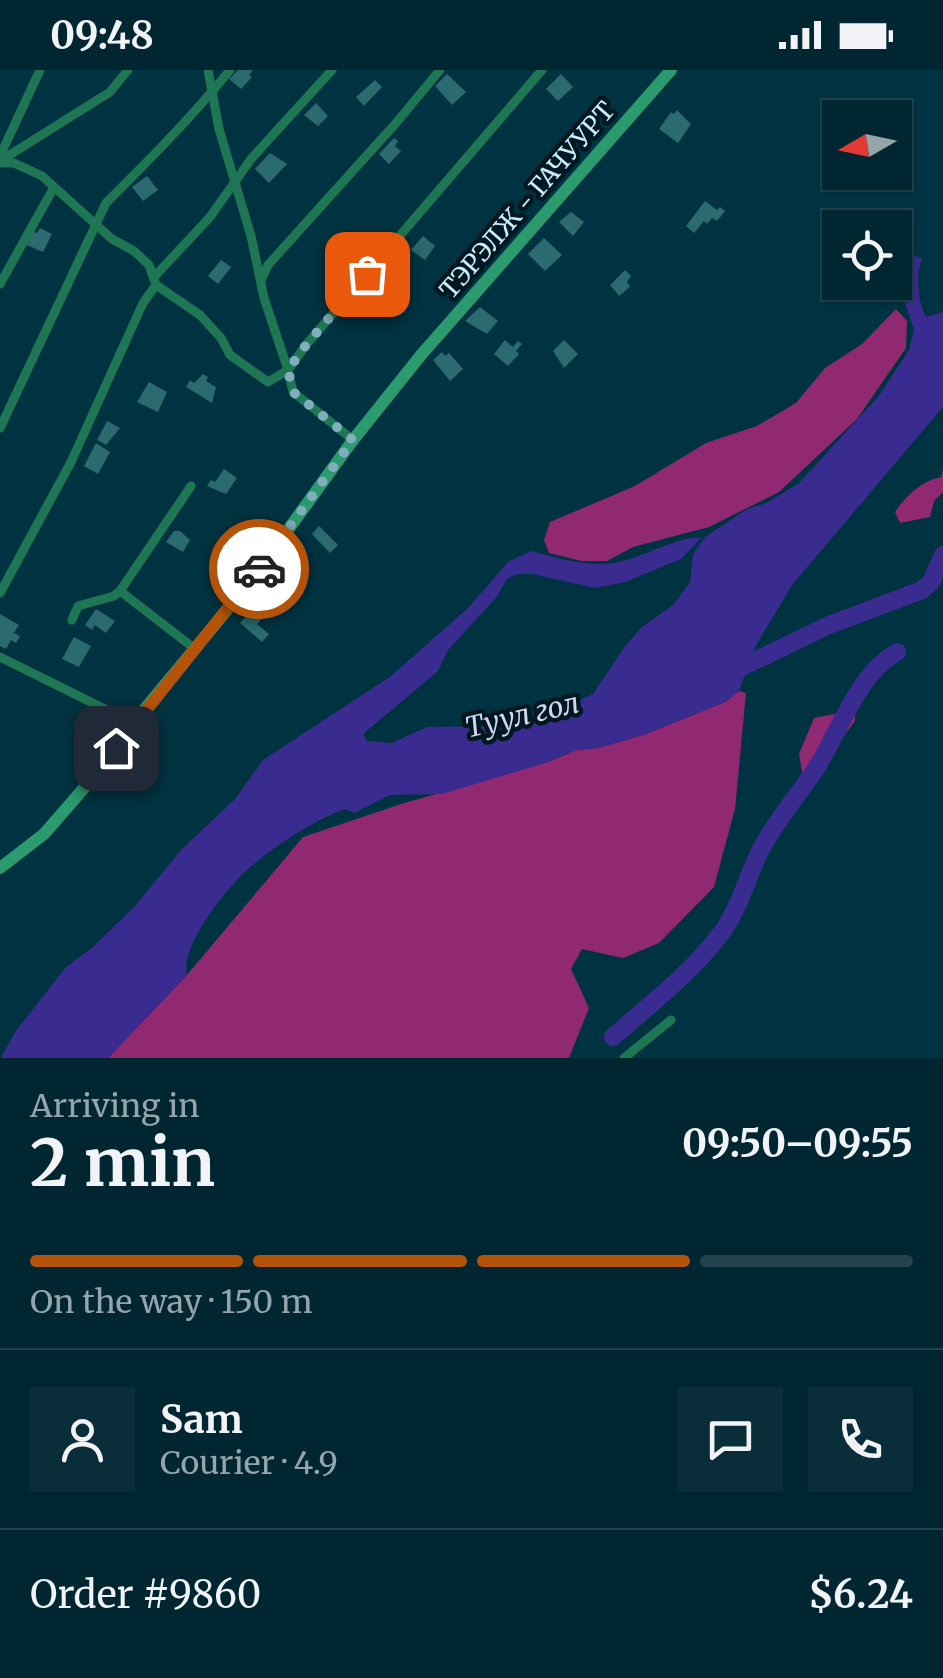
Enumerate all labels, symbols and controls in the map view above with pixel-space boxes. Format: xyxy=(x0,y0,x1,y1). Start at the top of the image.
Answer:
text: 09:48 xyxy=(50,12,154,59)
street label: ТЭРЭЛЖ - ГАЧУУРТ xyxy=(433,95,621,305)
north arrow xyxy=(822,100,912,190)
map controls xyxy=(822,100,912,300)
button: locate xyxy=(822,210,912,300)
pin xyxy=(325,232,410,317)
icon: bag xyxy=(340,247,395,302)
courier xyxy=(209,519,309,619)
icon: car xyxy=(232,542,287,597)
water label: Туул гол xyxy=(462,684,582,746)
pin xyxy=(74,706,159,791)
icon: home xyxy=(89,721,144,776)
text: Arriving in xyxy=(30,1086,199,1126)
text: 09:50–09:55 xyxy=(682,1120,913,1167)
text: 2 min xyxy=(30,1122,215,1204)
text: On the way · 150 m xyxy=(30,1282,312,1322)
button: person xyxy=(30,1387,135,1492)
button: chat xyxy=(678,1387,783,1492)
button: phone xyxy=(808,1387,913,1492)
text: Sam xyxy=(160,1396,243,1443)
text: Courier · 4.9 xyxy=(160,1443,338,1483)
text: Order #9860 xyxy=(30,1571,261,1618)
text: $6.24 xyxy=(808,1571,913,1618)

